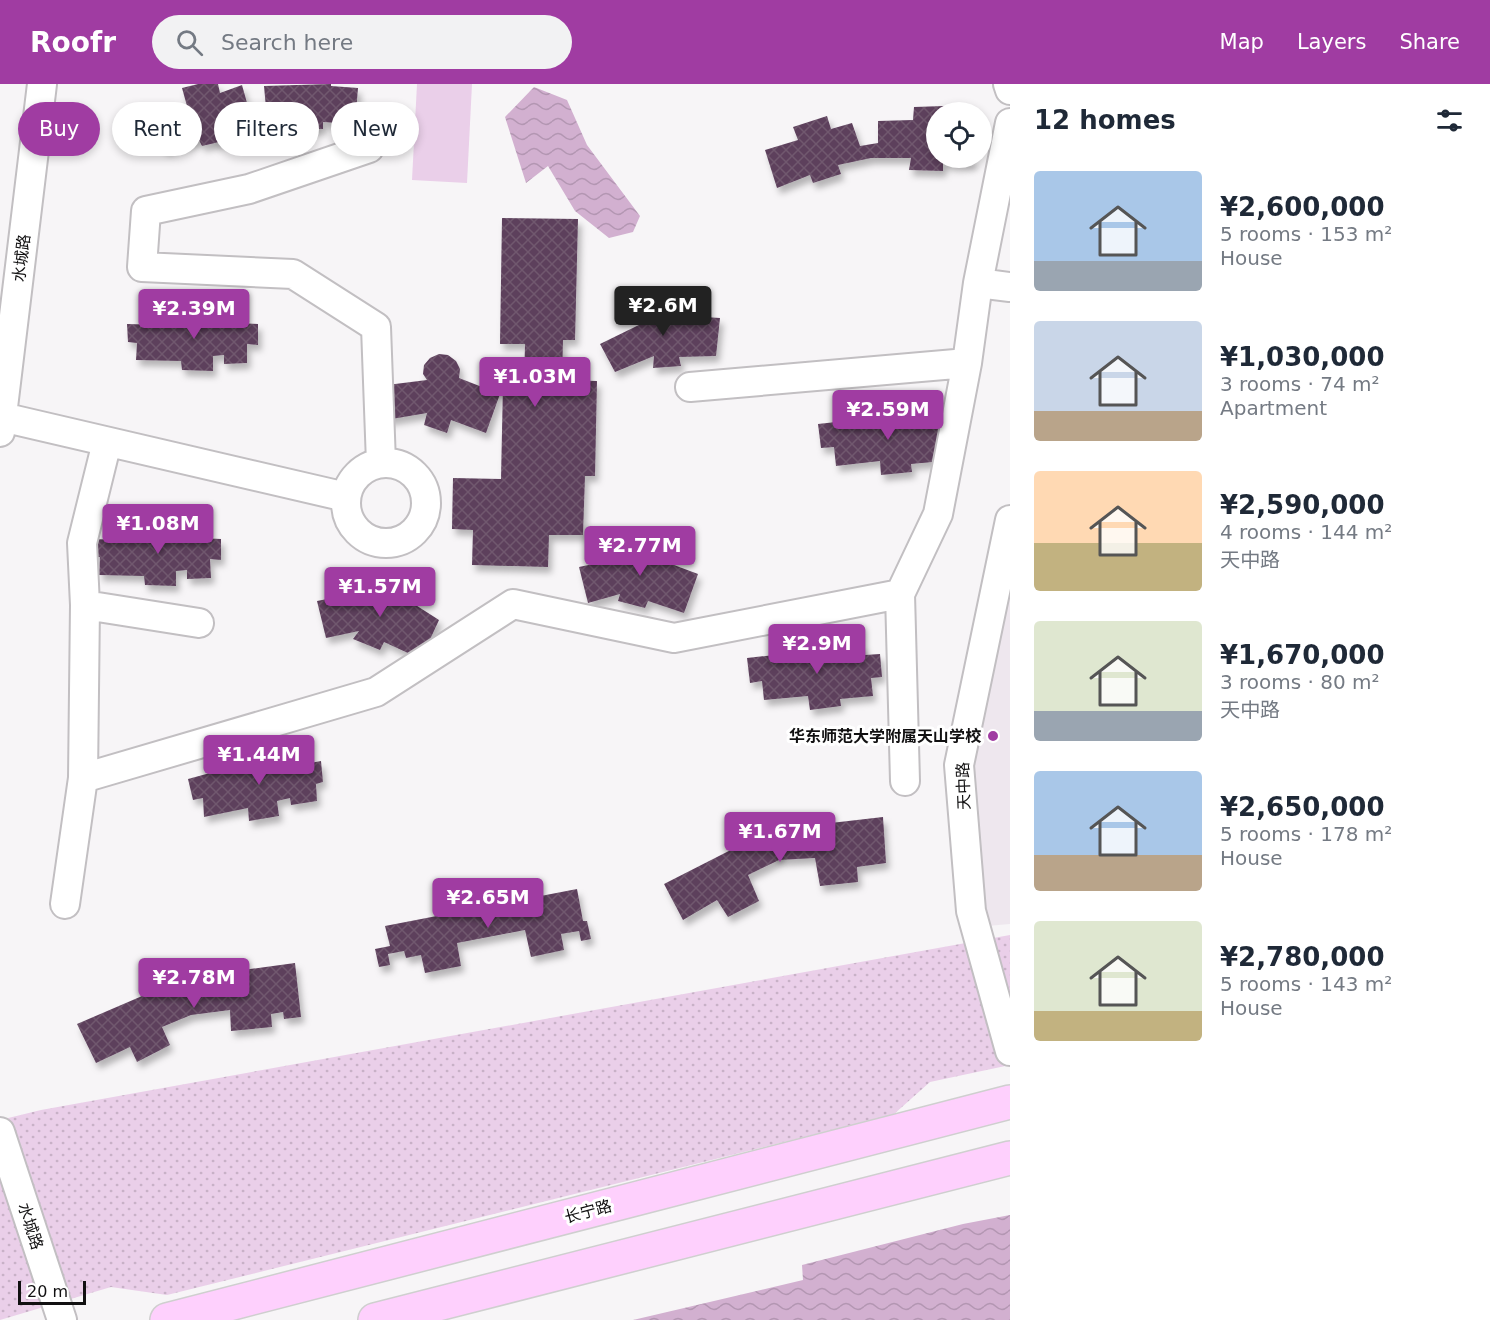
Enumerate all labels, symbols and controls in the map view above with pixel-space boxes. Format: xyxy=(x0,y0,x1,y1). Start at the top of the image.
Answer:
search box xyxy=(152,15,572,69)
text: Roofr xyxy=(30,26,116,59)
icon: search xyxy=(173,26,206,59)
text: Search here xyxy=(221,30,353,55)
text: Map xyxy=(1220,30,1264,54)
text: Layers xyxy=(1297,30,1366,54)
text: Share xyxy=(1399,30,1460,54)
chip: Buy xyxy=(18,102,100,156)
chip: Rent xyxy=(112,102,202,156)
chip: Filters xyxy=(214,102,319,156)
chip: New xyxy=(331,102,419,156)
map controls xyxy=(926,102,992,168)
button: locate xyxy=(926,102,992,168)
icon: filters xyxy=(1433,104,1466,137)
text: 12 homes xyxy=(1034,105,1176,135)
text: ¥2,600,000 xyxy=(1220,192,1384,222)
icon: home xyxy=(1082,195,1154,267)
text: 5 rooms · 153 m² xyxy=(1220,222,1392,246)
street label: 水城路 xyxy=(9,233,34,283)
text: House xyxy=(1220,246,1283,270)
pin: ¥2.6M xyxy=(621,286,705,337)
pin: ¥2.39M xyxy=(145,289,243,340)
text: ¥2.6M xyxy=(628,293,698,317)
text: ¥2.39M xyxy=(152,296,236,320)
text: ¥1,030,000 xyxy=(1220,342,1384,372)
icon: home xyxy=(1082,345,1154,417)
pin: ¥1.03M xyxy=(486,357,584,408)
text: ¥1.03M xyxy=(493,364,577,388)
text: 3 rooms · 74 m² xyxy=(1220,372,1380,396)
pin: ¥2.59M xyxy=(839,390,937,441)
text: Apartment xyxy=(1220,396,1327,420)
text: ¥2.59M xyxy=(846,397,930,421)
text: ¥2,590,000 xyxy=(1220,490,1384,520)
icon: home xyxy=(1082,495,1154,567)
pin: ¥1.08M xyxy=(109,504,207,555)
text: ¥1.08M xyxy=(116,511,200,535)
text: 4 rooms · 144 m² xyxy=(1220,520,1392,544)
pin: ¥2.77M xyxy=(591,526,689,577)
text: ¥2.77M xyxy=(598,533,682,557)
text: 天中路 xyxy=(1220,548,1280,572)
pin: ¥1.57M xyxy=(331,567,429,618)
text: ¥1.57M xyxy=(338,574,422,598)
pin: ¥2.9M xyxy=(775,624,859,675)
text: ¥2.9M xyxy=(782,631,852,655)
text: ¥1,670,000 xyxy=(1220,640,1384,670)
icon: home xyxy=(1082,645,1154,717)
text: 3 rooms · 80 m² xyxy=(1220,670,1380,694)
text: 天中路 xyxy=(1220,698,1280,722)
place label: 华东师范大学附属天山学校 xyxy=(789,727,982,746)
marker: 华东师范大学附属天山学校 xyxy=(986,729,1000,743)
pin: ¥1.44M xyxy=(210,735,308,786)
text: ¥1.44M xyxy=(217,742,301,766)
street label: 天中路 xyxy=(953,762,974,810)
text: ¥2,650,000 xyxy=(1220,792,1384,822)
icon: home xyxy=(1082,795,1154,867)
pin: ¥1.67M xyxy=(731,812,829,863)
text: ¥1.67M xyxy=(738,819,822,843)
text: 5 rooms · 178 m² xyxy=(1220,822,1392,846)
text: House xyxy=(1220,846,1283,870)
pin: ¥2.65M xyxy=(439,878,537,929)
text: ¥2.65M xyxy=(446,885,530,909)
text: ¥2,780,000 xyxy=(1220,942,1384,972)
icon: home xyxy=(1082,945,1154,1017)
pin: ¥2.78M xyxy=(145,958,243,1009)
text: ¥2.78M xyxy=(152,965,236,989)
text: 5 rooms · 143 m² xyxy=(1220,972,1392,996)
text: House xyxy=(1220,996,1283,1020)
street label: 长宁路 xyxy=(562,1196,614,1227)
street label: 水城路 xyxy=(14,1200,47,1252)
scale bar xyxy=(18,1278,86,1306)
text: 20 m xyxy=(27,1282,68,1301)

